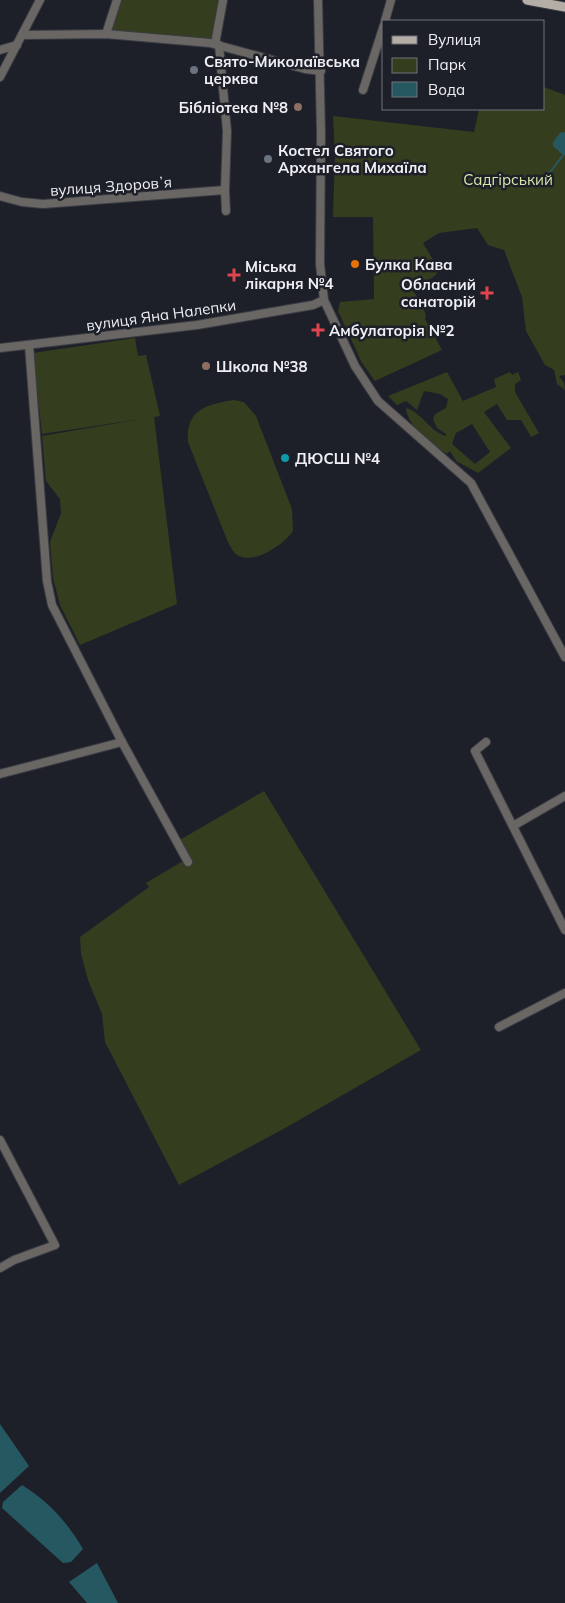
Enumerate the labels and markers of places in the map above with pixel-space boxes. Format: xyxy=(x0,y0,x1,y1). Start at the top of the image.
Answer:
place label: Свято-Миколаївська церква xyxy=(204,52,360,88)
marker: Свято-Миколаївська церква xyxy=(188,64,200,76)
place label: Бібліотека №8 xyxy=(179,98,288,117)
marker: Бібліотека №8 xyxy=(292,101,304,113)
place label: Костел Святого Архангела Михаїла xyxy=(278,141,427,177)
marker: Костел Святого Архангела Михаїла xyxy=(262,153,274,165)
place label: Булка Кава xyxy=(365,255,453,274)
place label: Міська лікарня №4 xyxy=(245,257,334,293)
marker: Булка Кава xyxy=(349,258,361,270)
marker: Міська лікарня №4 xyxy=(227,268,241,282)
place label: Обласний санаторій xyxy=(401,275,476,311)
marker: Обласний санаторій xyxy=(480,286,494,300)
place label: Амбулаторія №2 xyxy=(329,321,455,340)
marker: Амбулаторія №2 xyxy=(311,323,325,337)
place label: Школа №38 xyxy=(216,357,307,376)
marker: Школа №38 xyxy=(200,360,212,372)
place label: ДЮСШ №4 xyxy=(295,449,380,468)
marker: ДЮСШ №4 xyxy=(279,452,291,464)

